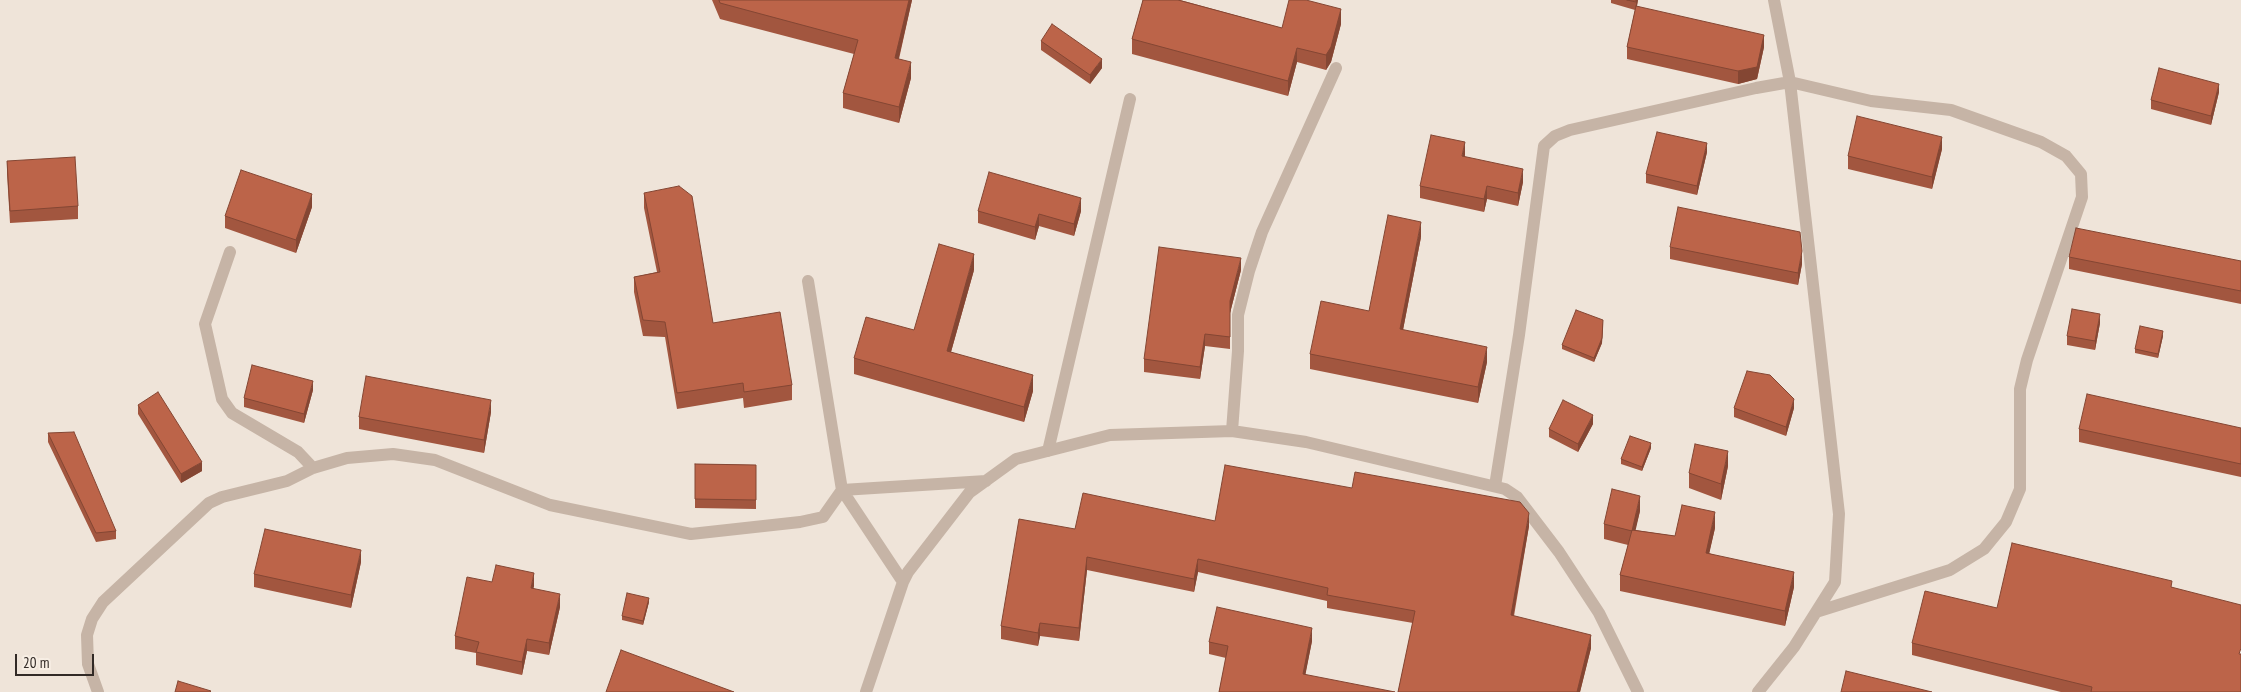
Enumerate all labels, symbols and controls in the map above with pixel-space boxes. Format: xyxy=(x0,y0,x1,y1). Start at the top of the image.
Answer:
scale bar xyxy=(18,644,96,676)
text: 20 m xyxy=(23,653,49,672)

